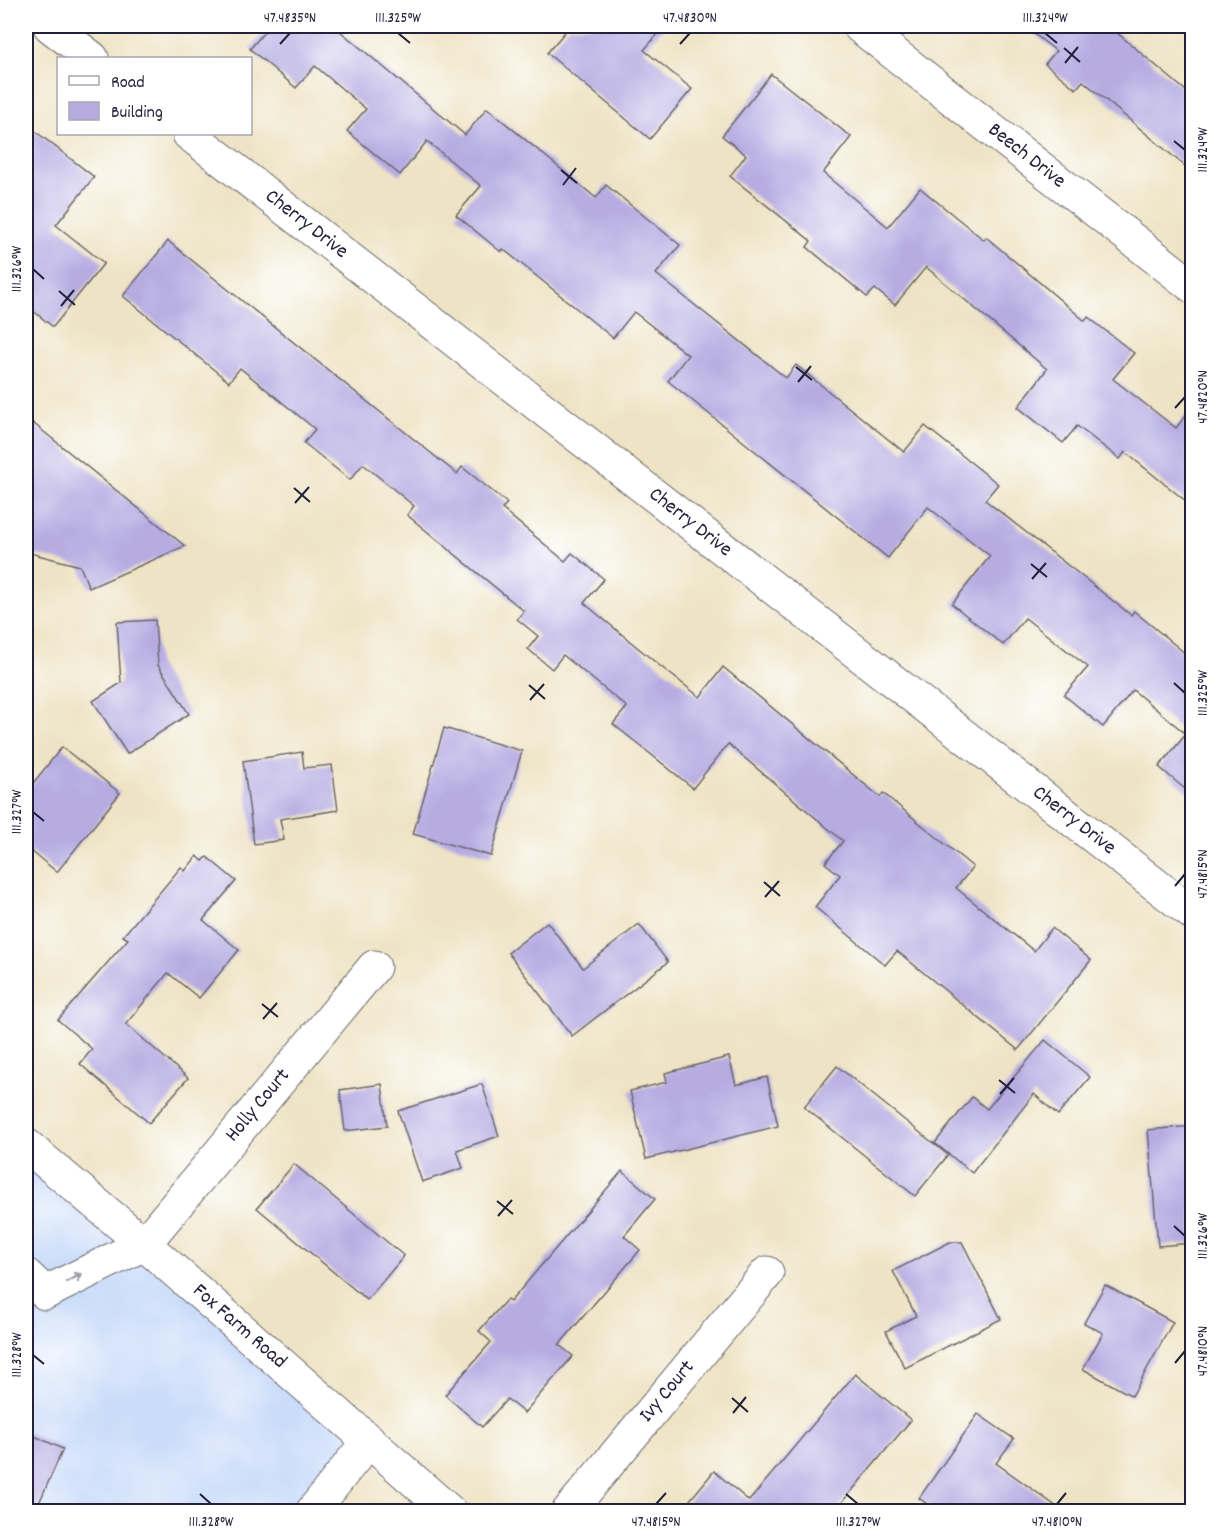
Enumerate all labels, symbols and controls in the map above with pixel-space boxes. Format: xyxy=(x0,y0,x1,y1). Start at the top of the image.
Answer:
text: 47.4835°N xyxy=(264,8,316,30)
text: 111.325°W xyxy=(375,8,421,30)
text: 47.4830°N xyxy=(663,8,717,30)
text: 111.324°W xyxy=(1022,8,1068,30)
legend xyxy=(57,57,252,135)
text: Road xyxy=(111,71,145,96)
text: Building xyxy=(111,101,163,126)
street label: Beech Drive xyxy=(981,116,1072,197)
text: 111.324°W xyxy=(1193,127,1215,173)
street label: Cherry Drive xyxy=(258,183,354,267)
text: 111.326°W xyxy=(7,245,29,292)
text: 47.4820°N xyxy=(1193,370,1215,424)
street label: Cherry Drive xyxy=(642,481,738,565)
text: 111.325°W xyxy=(1193,670,1215,716)
street label: Cherry Drive xyxy=(1025,779,1122,863)
text: 111.327°W xyxy=(7,789,29,834)
text: 47.4815°N xyxy=(1193,849,1215,899)
street label: Holly Court xyxy=(219,1062,298,1149)
text: 111.326°W xyxy=(1193,1212,1215,1259)
one-way arrow xyxy=(65,1272,83,1284)
street label: Fox Farm Road xyxy=(185,1277,293,1377)
text: 47.4810°N xyxy=(1193,1326,1215,1376)
text: 111.328°W xyxy=(7,1332,29,1378)
street label: Ivy Court xyxy=(633,1354,703,1430)
text: 111.328°W xyxy=(188,1512,234,1534)
text: 47.4815°N xyxy=(631,1512,681,1534)
text: 111.327°W xyxy=(836,1512,881,1534)
text: 47.4810°N xyxy=(1032,1512,1082,1534)

